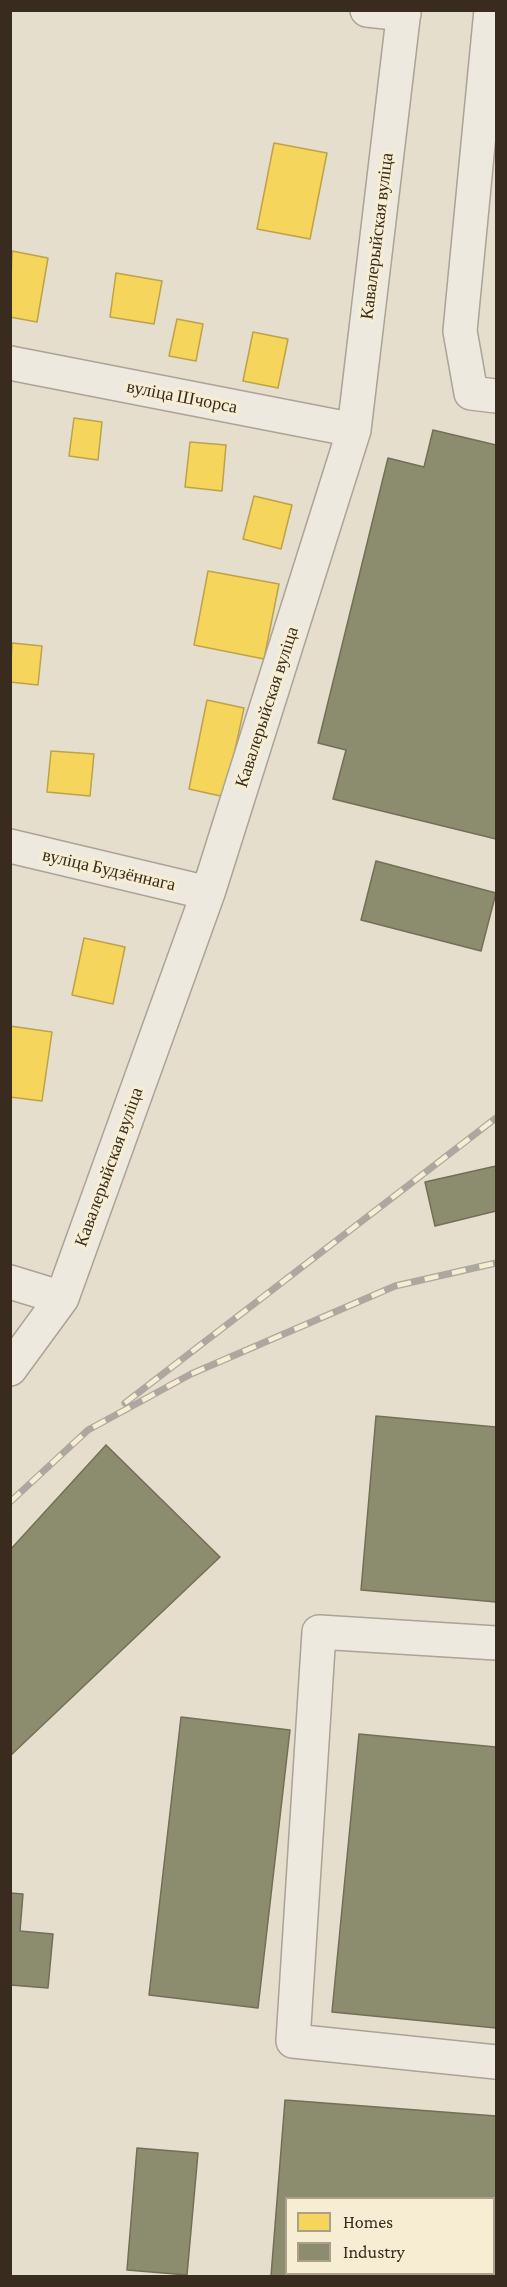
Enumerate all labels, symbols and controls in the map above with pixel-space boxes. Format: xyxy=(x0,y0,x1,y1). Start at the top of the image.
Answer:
street label: Кавалерыйская вуліца xyxy=(356,151,398,321)
street label: вуліца Шчорса xyxy=(125,376,239,418)
street label: Кавалерыйская вуліца xyxy=(231,624,303,790)
street label: вуліца Будзённага xyxy=(40,844,178,896)
street label: Кавалерыйская вуліца xyxy=(70,1085,148,1249)
legend xyxy=(285,2197,495,2275)
text: Homes xyxy=(343,2212,393,2232)
text: Industry xyxy=(343,2242,405,2262)

